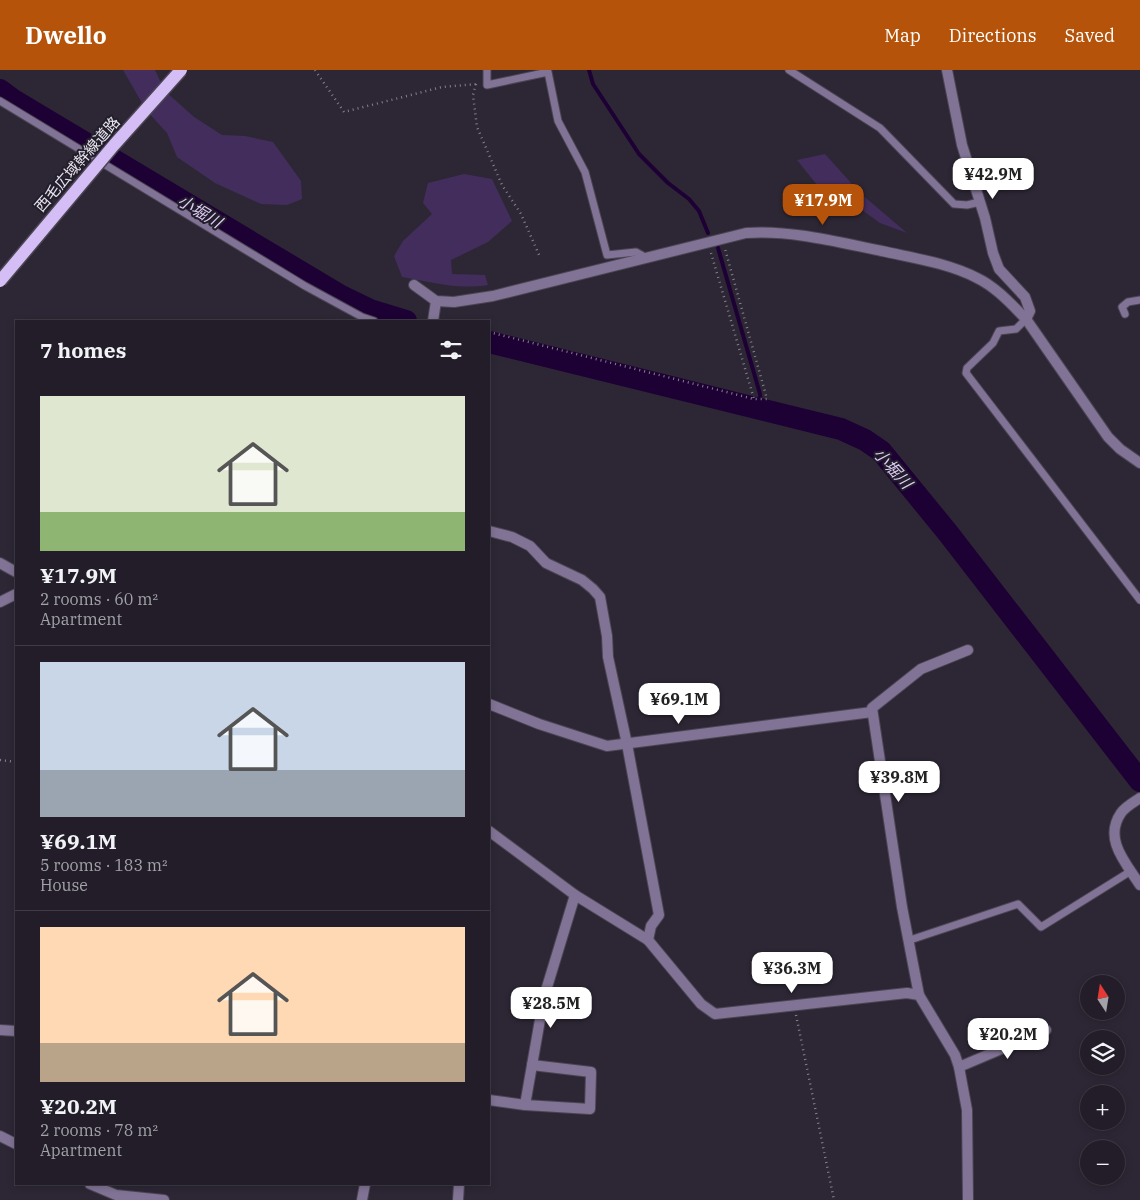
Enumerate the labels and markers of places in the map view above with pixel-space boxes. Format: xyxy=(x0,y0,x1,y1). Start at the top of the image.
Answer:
pin: ¥42.9M xyxy=(952,158,1034,200)
pin: ¥17.9M xyxy=(782,184,864,226)
pin: ¥69.1M xyxy=(638,682,720,725)
pin: ¥39.8M xyxy=(858,760,940,803)
pin: ¥36.3M xyxy=(751,952,833,994)
pin: ¥28.5M xyxy=(510,986,592,1029)
pin: ¥20.2M xyxy=(967,1018,1049,1060)

